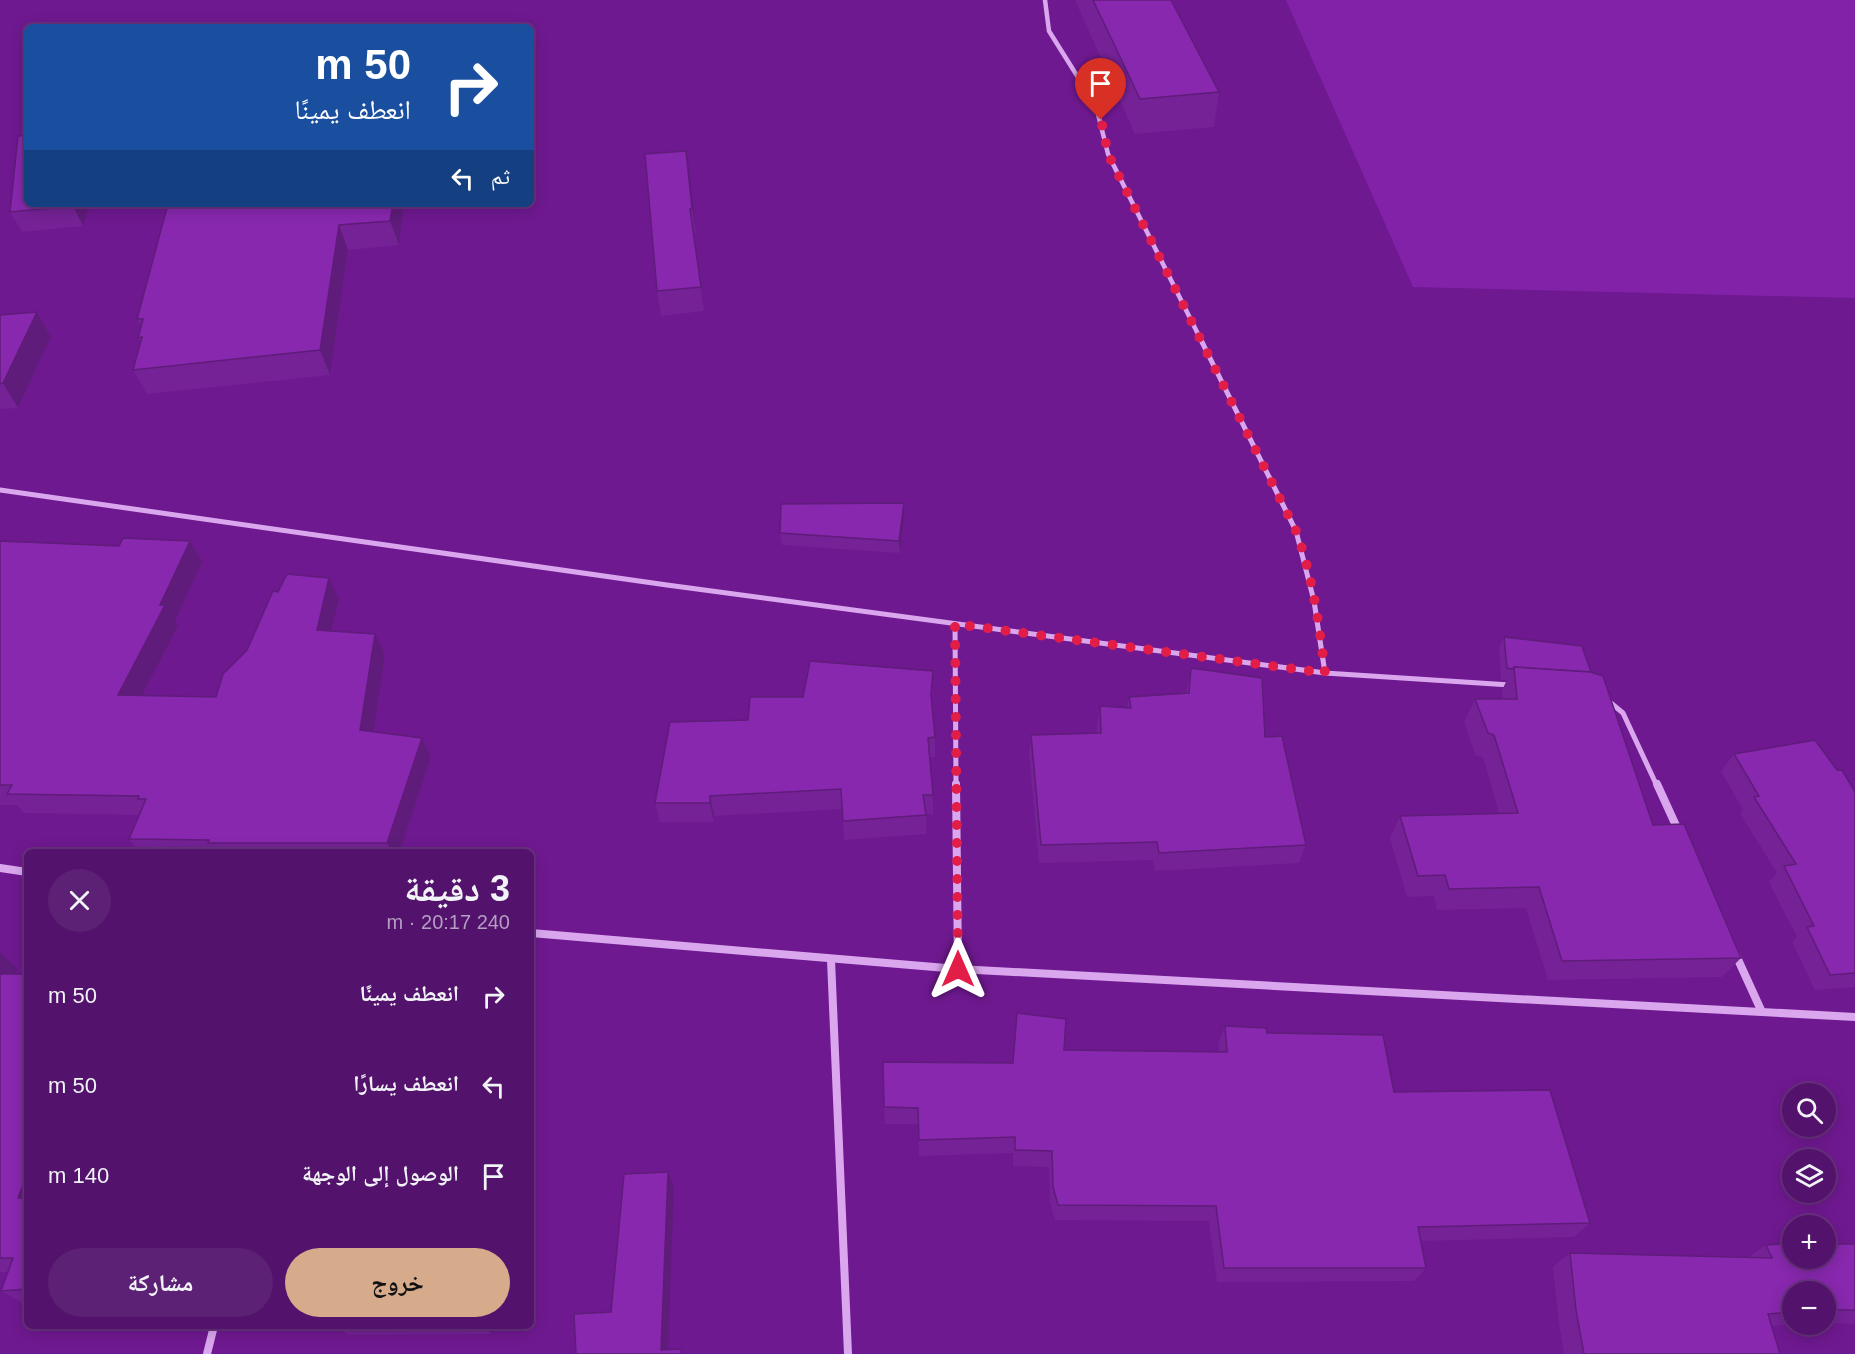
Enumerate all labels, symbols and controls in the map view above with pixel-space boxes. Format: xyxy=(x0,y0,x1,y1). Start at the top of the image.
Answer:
text: 50 m xyxy=(315,41,411,88)
icon: right xyxy=(432,48,510,126)
pin xyxy=(1075,58,1126,120)
icon: arrive xyxy=(1084,67,1117,100)
text: انعطف يمينًا xyxy=(295,95,411,125)
icon: left xyxy=(446,162,479,195)
text: ثم xyxy=(491,164,510,189)
text: 3 دقيقة xyxy=(404,868,510,909)
button: close xyxy=(48,869,111,932)
text: 240 m · 20:17 xyxy=(387,911,510,933)
position arrow xyxy=(926,937,990,1001)
icon: right xyxy=(477,980,510,1013)
text: انعطف يمينًا xyxy=(360,981,459,1006)
text: 50 m xyxy=(48,983,97,1008)
icon: left xyxy=(477,1070,510,1103)
text: انعطف يسارًا xyxy=(353,1071,459,1096)
text: 50 m xyxy=(48,1073,97,1098)
map controls xyxy=(1782,1083,1836,1335)
button: search xyxy=(1782,1083,1836,1137)
button: layers xyxy=(1782,1149,1836,1203)
icon: arrive xyxy=(477,1160,510,1193)
text: الوصول إلى الوجهة xyxy=(302,1161,459,1186)
text: 140 m xyxy=(48,1163,109,1188)
button: + xyxy=(1782,1215,1836,1269)
button: مشاركة xyxy=(48,1248,273,1317)
button: خروج xyxy=(285,1248,510,1317)
button: − xyxy=(1782,1281,1836,1335)

